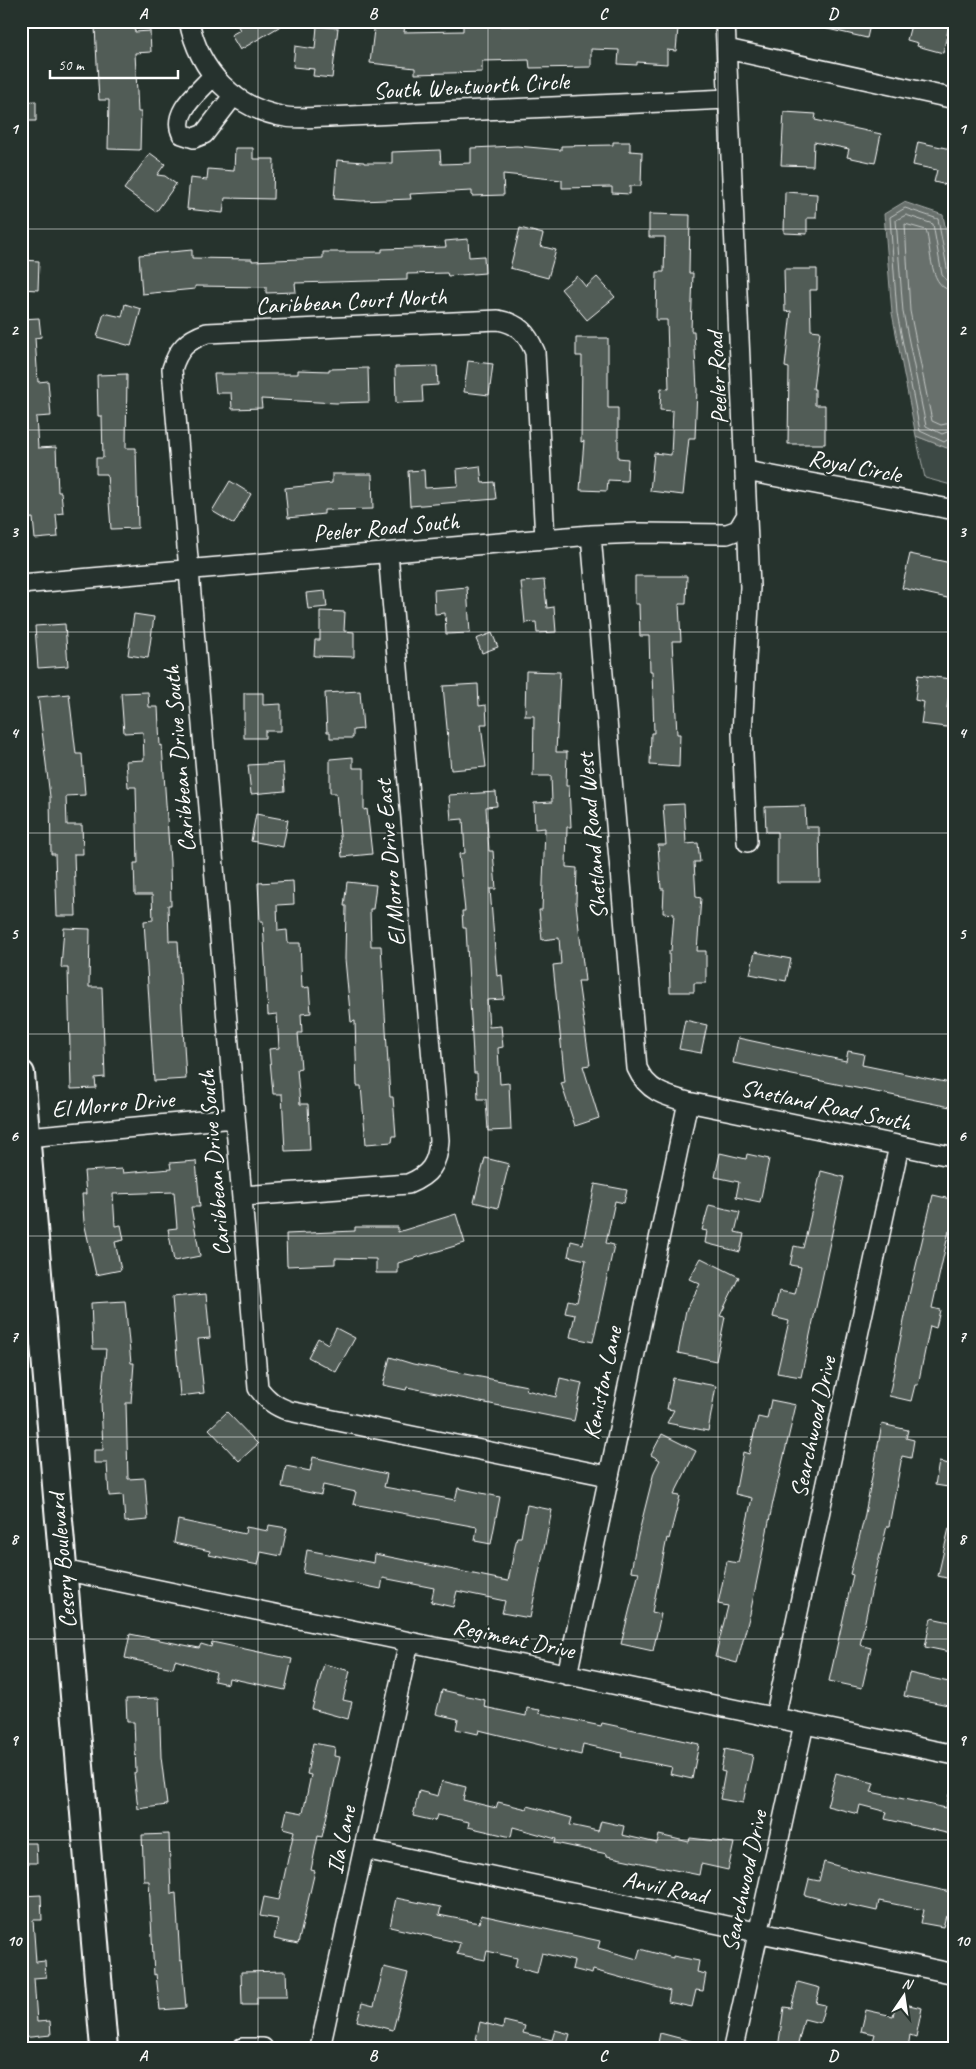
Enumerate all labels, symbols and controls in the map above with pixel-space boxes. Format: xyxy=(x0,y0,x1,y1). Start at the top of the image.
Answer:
text: A xyxy=(139,4,149,24)
text: B xyxy=(369,4,379,24)
text: C xyxy=(599,4,609,24)
text: D xyxy=(828,4,839,24)
scale bar xyxy=(50,48,178,80)
text: 50 m xyxy=(58,56,85,75)
street label: South Wentworth Circle xyxy=(372,66,572,106)
text: 1 xyxy=(10,119,19,139)
text: 1 xyxy=(958,119,967,139)
street label: Caribbean Court North xyxy=(255,281,448,321)
text: 2 xyxy=(10,320,19,340)
text: 2 xyxy=(958,320,967,340)
street label: Peeler Road xyxy=(699,327,734,425)
street label: Royal Circle xyxy=(806,442,906,490)
street label: Peeler Road South xyxy=(312,506,461,548)
text: 3 xyxy=(10,522,19,542)
text: 3 xyxy=(958,522,967,542)
street label: Caribbean Drive South xyxy=(156,663,202,854)
text: 4 xyxy=(10,723,19,743)
text: 4 xyxy=(958,723,967,743)
street label: Shetland Road West xyxy=(570,750,614,920)
street label: El Morro Drive East xyxy=(368,777,412,947)
text: 5 xyxy=(11,924,20,944)
text: 5 xyxy=(959,924,968,944)
street label: Caribbean Drive South xyxy=(191,1067,237,1258)
street label: Shetland Road South xyxy=(738,1072,915,1138)
street label: El Morro Drive xyxy=(51,1084,178,1124)
text: 6 xyxy=(10,1126,19,1146)
text: 6 xyxy=(958,1126,967,1146)
street label: Keniston Lane xyxy=(575,1322,629,1442)
text: 7 xyxy=(10,1327,19,1347)
text: 7 xyxy=(958,1327,967,1347)
street label: Searchwood Drive xyxy=(783,1351,843,1500)
street label: Cesery Boulevard xyxy=(41,1489,83,1630)
text: 8 xyxy=(10,1529,19,1549)
text: 8 xyxy=(958,1529,967,1549)
street label: Regiment Drive xyxy=(451,1611,580,1666)
text: 9 xyxy=(10,1730,19,1750)
text: 9 xyxy=(958,1730,967,1750)
street label: Ila Lane xyxy=(319,1801,363,1877)
street label: Searchwood Drive xyxy=(714,1805,774,1954)
street label: Anvil Road xyxy=(620,1863,713,1911)
text: 10 xyxy=(7,1931,23,1951)
text: 10 xyxy=(955,1931,971,1951)
north arrow xyxy=(878,1972,928,2022)
text: N xyxy=(901,1975,915,1994)
text: A xyxy=(139,2046,149,2066)
text: B xyxy=(369,2046,379,2066)
text: C xyxy=(599,2046,609,2066)
text: D xyxy=(828,2046,839,2066)

